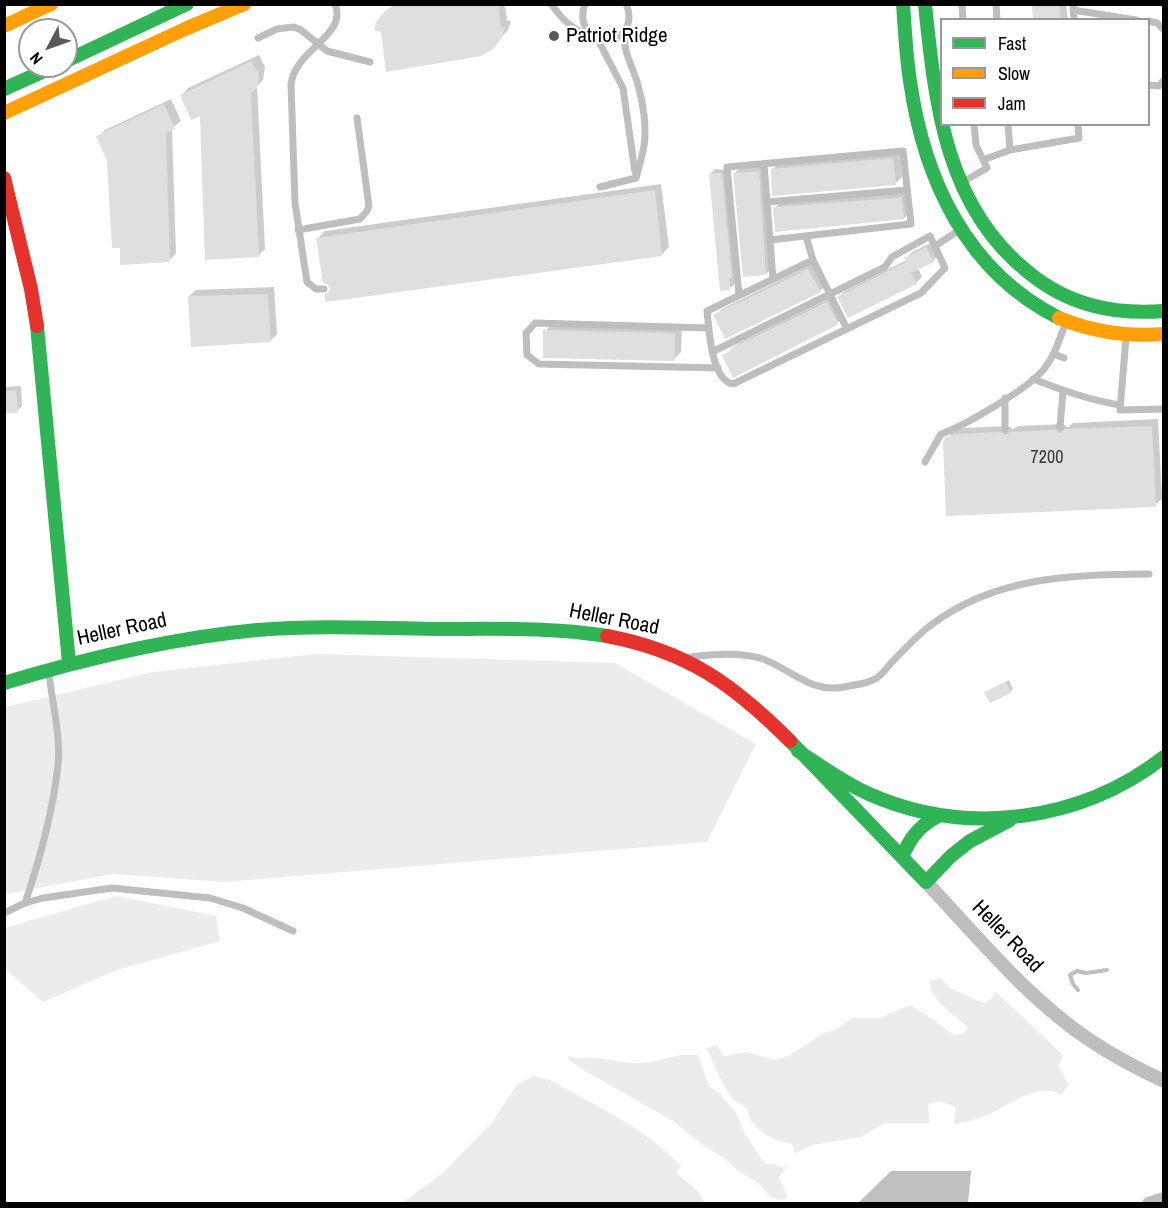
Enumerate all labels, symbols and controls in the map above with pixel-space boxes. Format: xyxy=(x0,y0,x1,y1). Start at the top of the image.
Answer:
north arrow xyxy=(18,18,78,78)
legend xyxy=(940,18,1150,126)
place label: Patriot Ridge xyxy=(566,23,667,49)
marker: Patriot Ridge xyxy=(547,29,561,43)
text: Fast xyxy=(998,31,1026,56)
text: N xyxy=(25,48,47,69)
text: Slow xyxy=(998,61,1030,86)
text: Jam xyxy=(998,91,1026,116)
house number: 7200 xyxy=(1031,447,1063,469)
street label: Heller Road xyxy=(567,599,661,641)
street label: Heller Road xyxy=(75,608,169,652)
street label: Heller Road xyxy=(966,896,1048,978)

